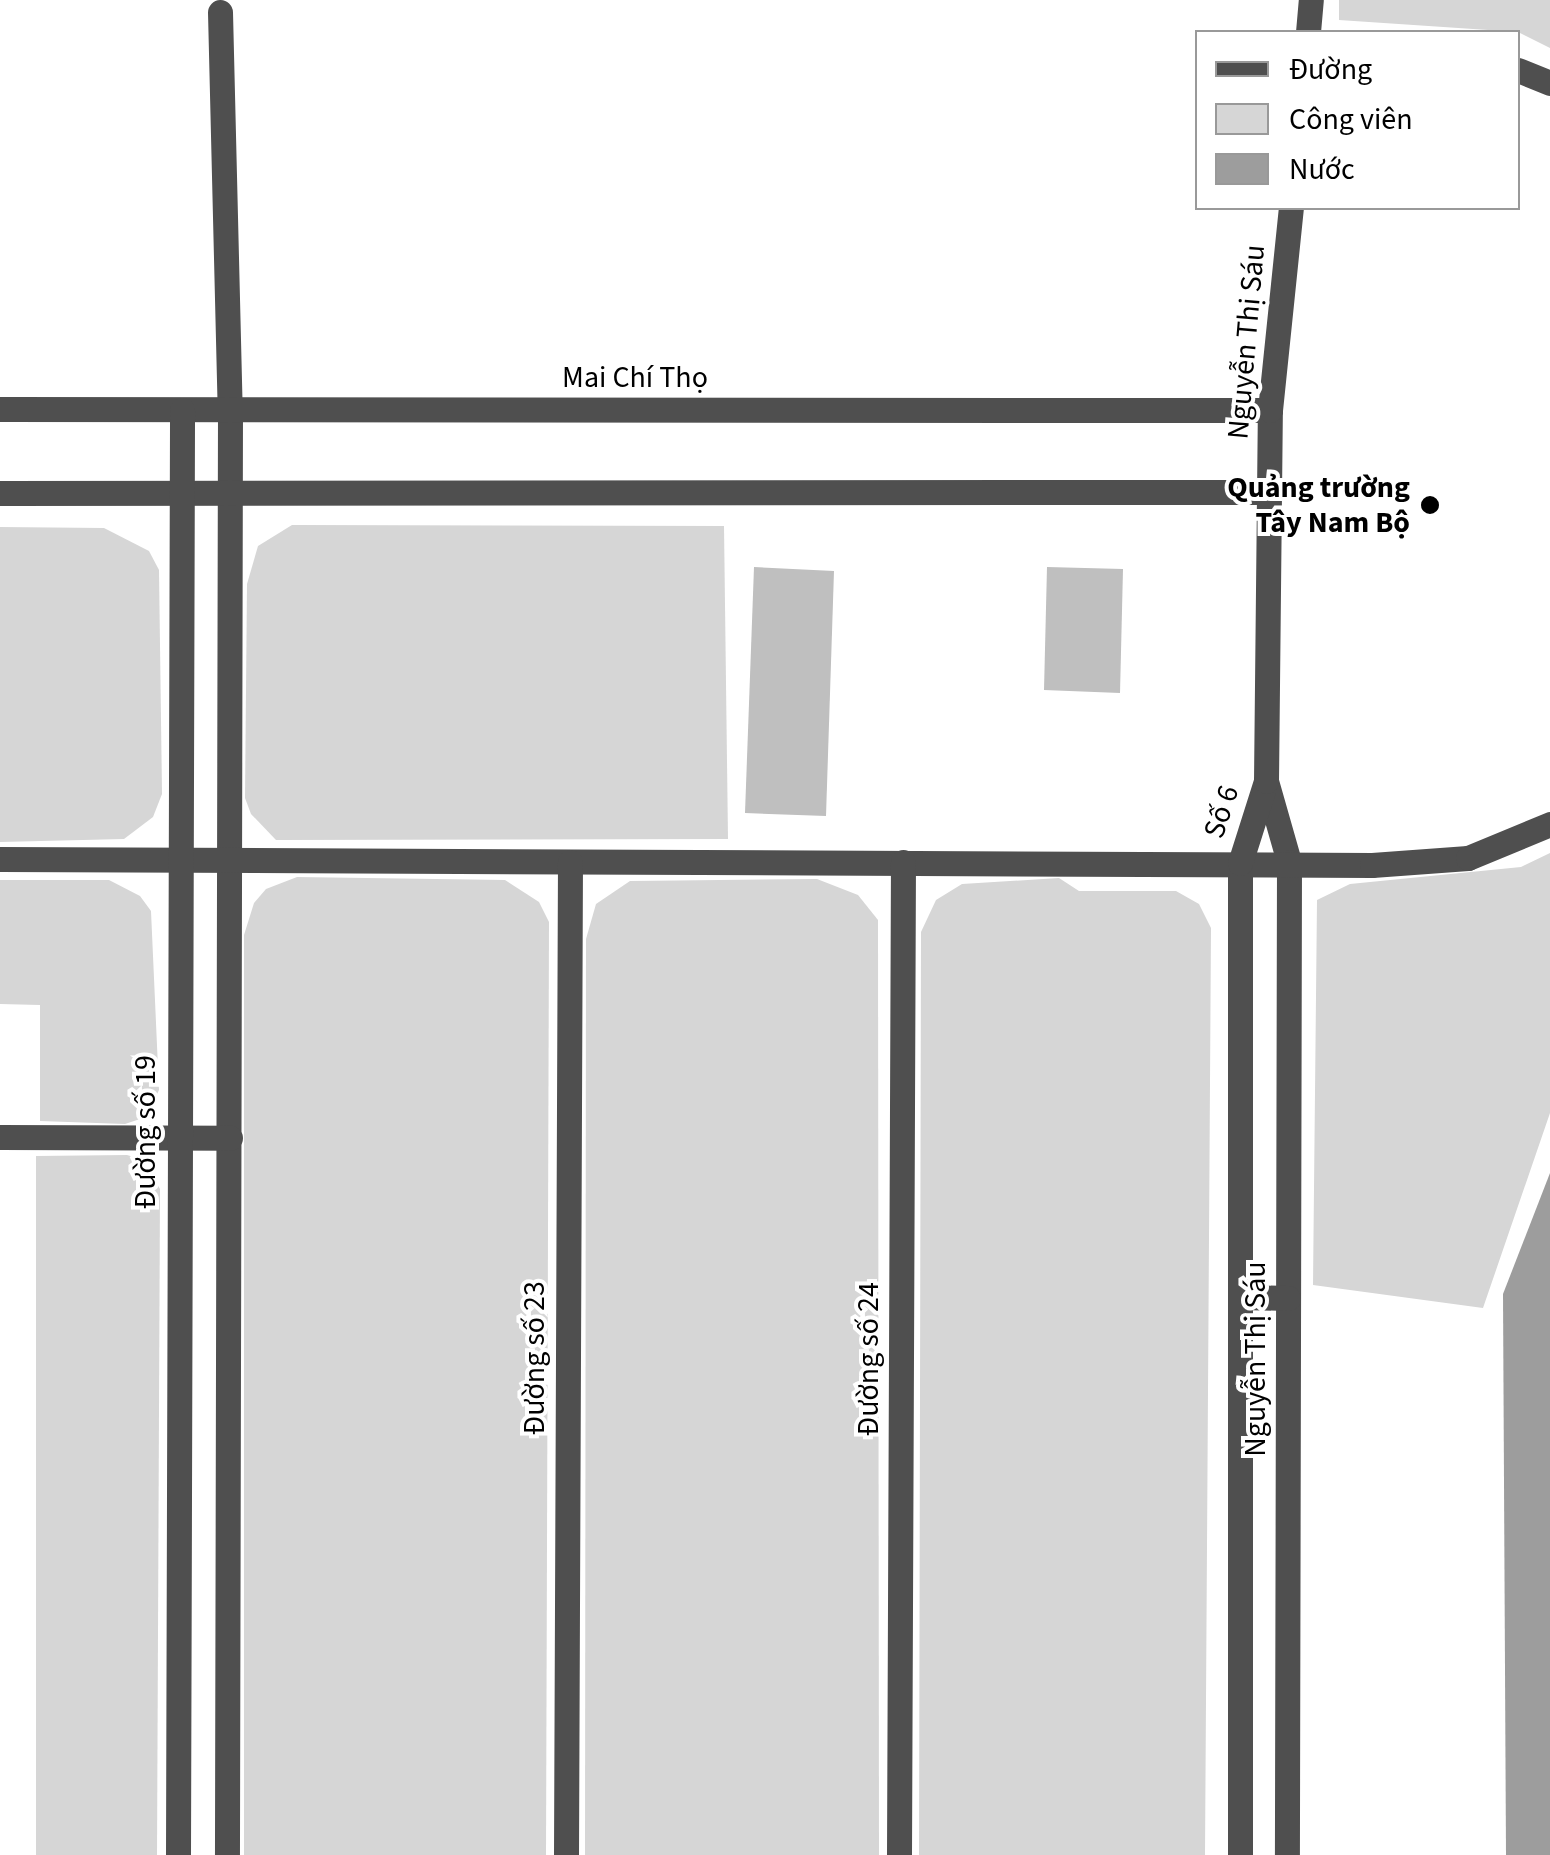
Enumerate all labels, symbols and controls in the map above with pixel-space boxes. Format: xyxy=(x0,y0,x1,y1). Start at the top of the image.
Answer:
legend xyxy=(1195,30,1520,210)
text: Đường xyxy=(1289,48,1372,91)
text: Công viên xyxy=(1289,98,1413,141)
text: Nước xyxy=(1289,148,1355,191)
street label: Nguyễn Thị Sáu xyxy=(1221,243,1273,441)
street label: Mai Chí Thọ xyxy=(562,360,708,396)
place label: Quảng trường Tây Nam Bộ xyxy=(1227,470,1410,540)
marker: Quảng trường Tây Nam Bộ xyxy=(1419,494,1441,516)
street label: Số 6 xyxy=(1197,781,1247,843)
street label: Đường số 19 xyxy=(128,1055,164,1209)
street label: Nguyễn Thị Sáu xyxy=(1238,1261,1274,1457)
street label: Đường số 23 xyxy=(517,1281,553,1435)
street label: Đường số 24 xyxy=(851,1282,887,1436)

